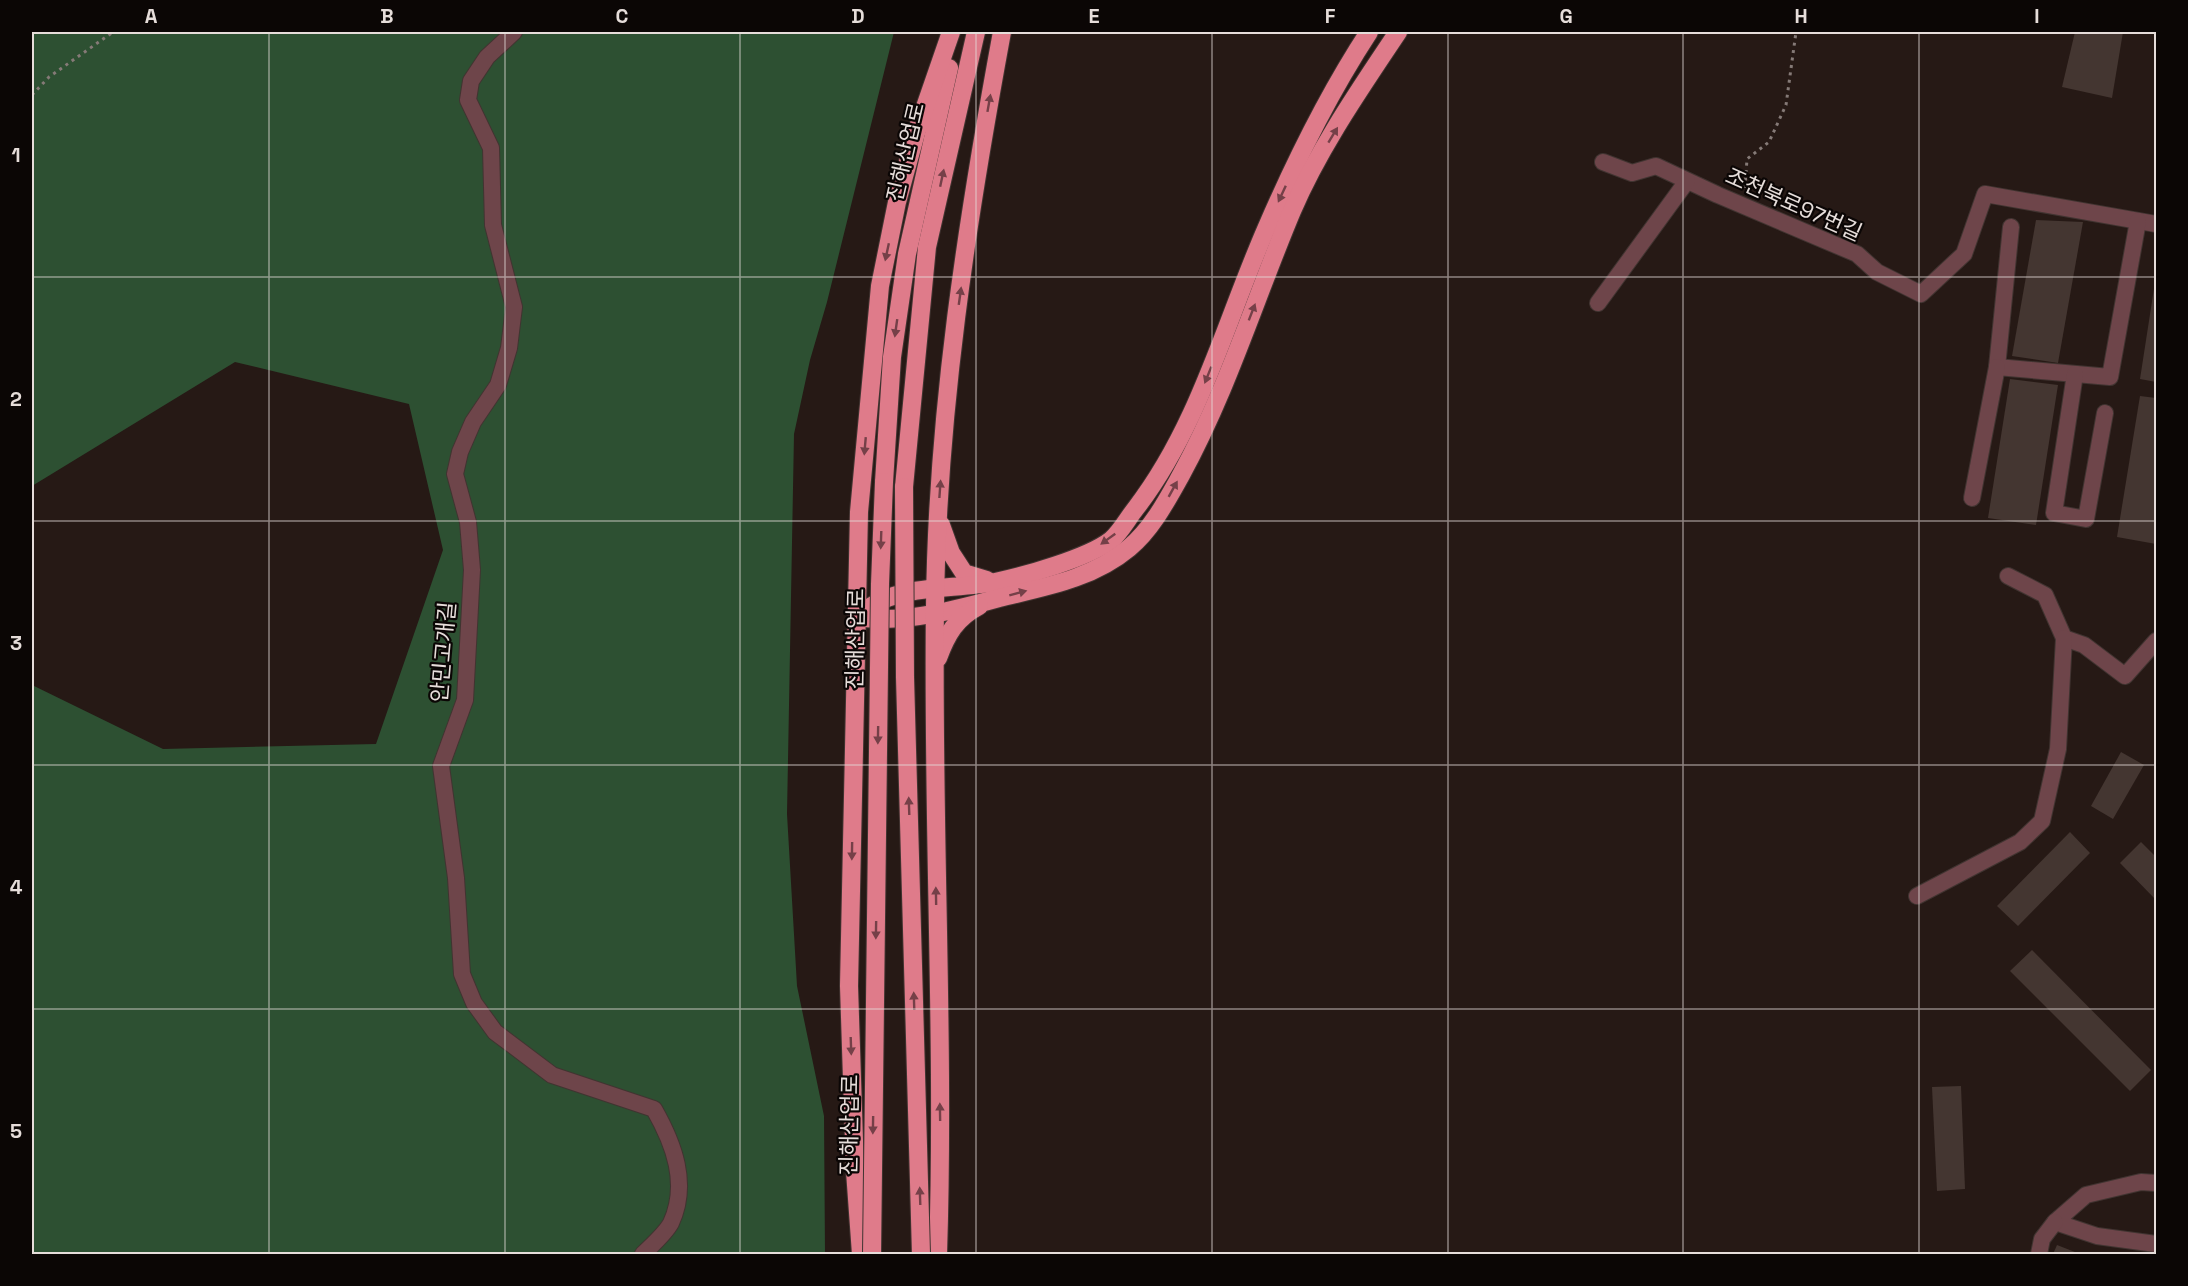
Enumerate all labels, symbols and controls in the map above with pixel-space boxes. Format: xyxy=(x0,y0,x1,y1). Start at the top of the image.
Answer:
text: A xyxy=(145,3,158,29)
text: B xyxy=(380,3,394,29)
text: C xyxy=(616,3,629,29)
text: D xyxy=(851,3,865,29)
text: E xyxy=(1088,3,1100,29)
text: F xyxy=(1325,3,1336,29)
text: G xyxy=(1559,3,1573,29)
text: H xyxy=(1794,3,1808,29)
text: I xyxy=(2034,3,2040,29)
one-way arrow xyxy=(985,93,994,112)
street label: 진해산업로 xyxy=(880,100,930,204)
one-way arrow xyxy=(1328,126,1338,143)
text: 1 xyxy=(11,142,21,168)
street label: 조천북로97번길 xyxy=(1721,161,1867,247)
one-way arrow xyxy=(938,168,947,187)
one-way arrow xyxy=(1278,186,1287,203)
one-way arrow xyxy=(882,243,891,262)
one-way arrow xyxy=(955,286,965,305)
one-way arrow xyxy=(1248,302,1258,320)
one-way arrow xyxy=(892,318,901,337)
one-way arrow xyxy=(1203,366,1213,384)
text: 2 xyxy=(10,386,22,412)
one-way arrow xyxy=(860,437,870,456)
one-way arrow xyxy=(935,480,944,499)
one-way arrow xyxy=(1168,481,1178,498)
one-way arrow xyxy=(877,530,886,549)
one-way arrow xyxy=(1100,533,1116,545)
street label: 진해산업로 xyxy=(840,588,870,690)
one-way arrow xyxy=(1009,588,1027,598)
street label: 안민고개길 xyxy=(425,600,461,704)
text: 3 xyxy=(10,630,22,656)
one-way arrow xyxy=(873,725,883,744)
one-way arrow xyxy=(904,797,913,816)
one-way arrow xyxy=(848,842,857,861)
text: 4 xyxy=(10,874,23,900)
one-way arrow xyxy=(931,887,941,906)
one-way arrow xyxy=(871,920,881,939)
one-way arrow xyxy=(909,992,919,1011)
one-way arrow xyxy=(846,1036,856,1055)
street label: 진해산업로 xyxy=(834,1074,864,1176)
one-way arrow xyxy=(935,1103,945,1122)
one-way arrow xyxy=(869,1115,878,1134)
text: 5 xyxy=(10,1118,22,1144)
one-way arrow xyxy=(915,1187,924,1206)

